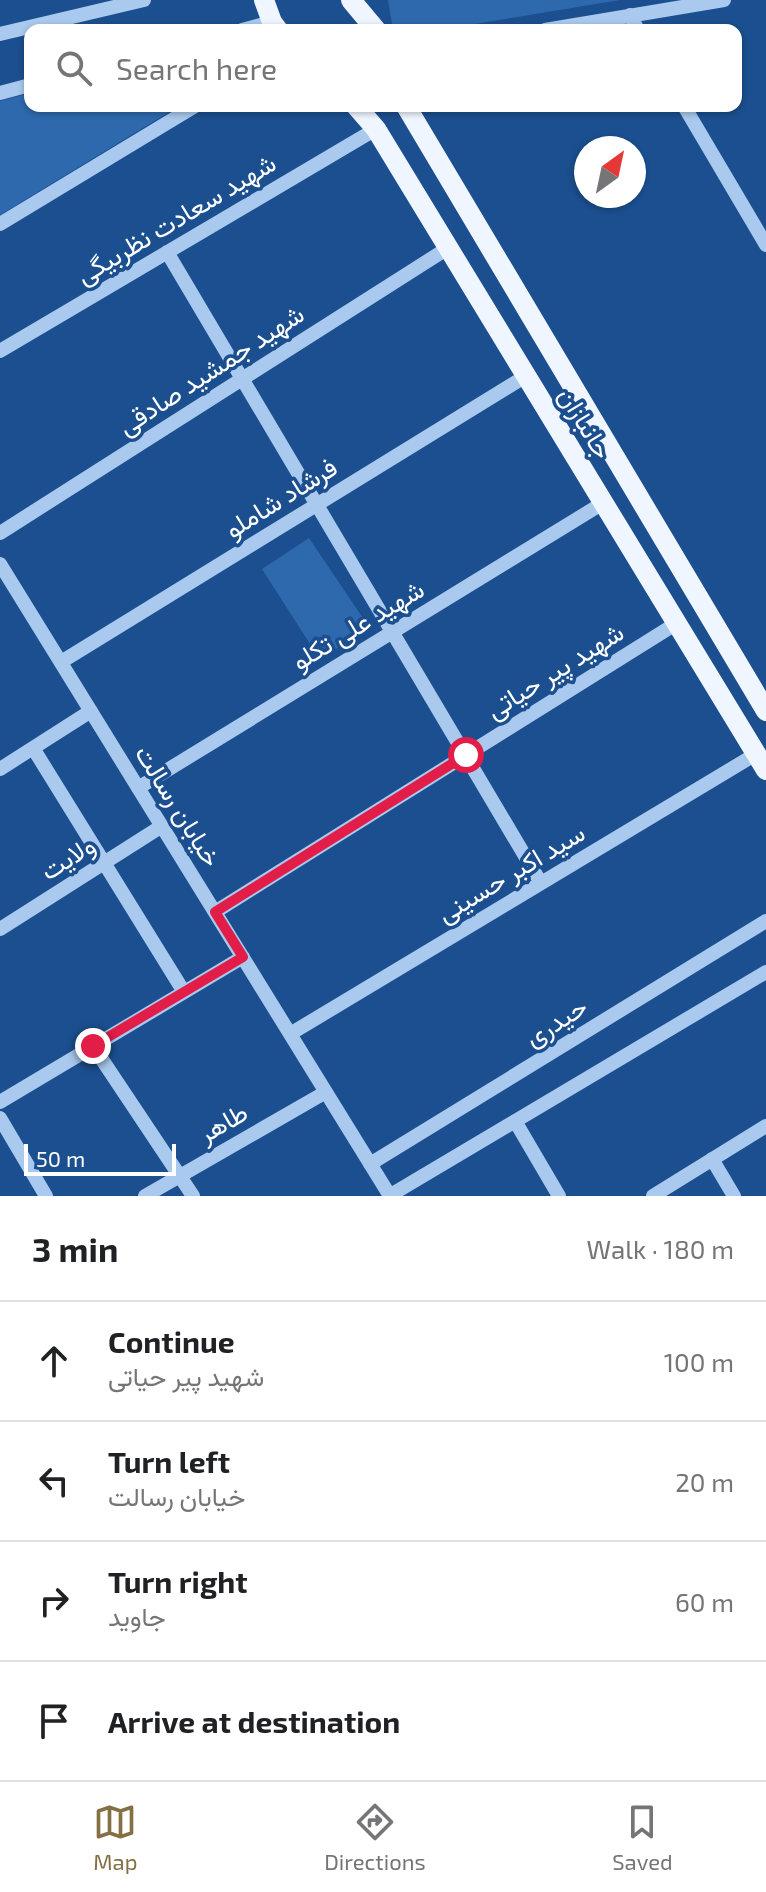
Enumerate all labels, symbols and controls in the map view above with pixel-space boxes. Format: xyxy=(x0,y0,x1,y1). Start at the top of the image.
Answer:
search box xyxy=(24,24,742,112)
icon: search xyxy=(52,46,96,90)
text: Search here xyxy=(116,50,277,86)
north arrow xyxy=(574,136,646,208)
street label: شهید سعادت نظربیگی xyxy=(70,146,282,291)
street label: شهید جمشید صادقی xyxy=(111,297,310,442)
street label: جانبازان xyxy=(551,381,620,465)
street label: فرشاد شاملو xyxy=(218,450,343,545)
street label: شهید علی تکلو xyxy=(286,572,430,677)
street label: شهید پیر حیاتی xyxy=(480,615,631,728)
route start xyxy=(448,737,484,773)
street label: خیابان رسالت xyxy=(128,739,229,873)
street label: سید اکبر حسینی xyxy=(431,816,591,930)
street label: ولایت xyxy=(34,828,101,887)
street label: حیدری xyxy=(518,990,593,1054)
route end xyxy=(75,1028,111,1064)
street label: طاهر xyxy=(191,1095,253,1150)
scale bar xyxy=(24,1140,176,1176)
text: 50 m xyxy=(36,1145,85,1171)
text: 3 min xyxy=(32,1228,118,1269)
text: Walk · 180 m xyxy=(587,1233,734,1264)
text: Continue xyxy=(108,1323,235,1359)
icon: ahead xyxy=(32,1339,76,1383)
text: 100 m xyxy=(664,1346,734,1377)
text: شهید پیر حیاتی xyxy=(108,1360,264,1391)
text: Turn left xyxy=(108,1443,230,1479)
icon: left xyxy=(32,1459,76,1503)
text: 20 m xyxy=(675,1466,734,1497)
text: خیابان رسالت xyxy=(108,1480,245,1511)
text: Turn right xyxy=(108,1563,248,1599)
icon: right xyxy=(32,1579,76,1623)
text: 60 m xyxy=(675,1586,734,1617)
text: جاوید xyxy=(108,1600,166,1631)
icon: arrive xyxy=(32,1699,76,1743)
text: Arrive at destination xyxy=(108,1703,400,1739)
tab: Map xyxy=(93,1800,137,1874)
tab: Directions xyxy=(324,1800,426,1874)
tab: Saved xyxy=(612,1800,673,1874)

